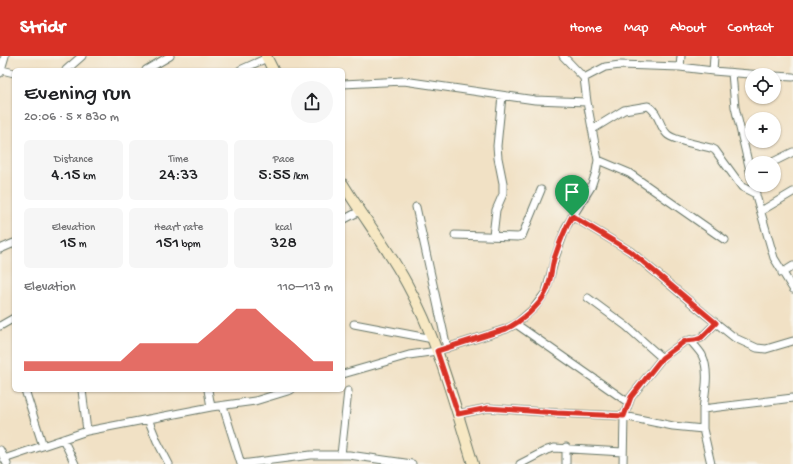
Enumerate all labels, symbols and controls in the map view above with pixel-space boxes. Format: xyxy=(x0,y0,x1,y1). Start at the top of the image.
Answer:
text: Stridr xyxy=(20,17,65,40)
text: Home xyxy=(570,20,602,37)
text: Map xyxy=(624,20,648,37)
text: About xyxy=(670,20,706,37)
text: Contact xyxy=(728,20,773,37)
map controls xyxy=(745,68,781,192)
button: locate xyxy=(745,68,781,104)
button: share xyxy=(291,81,333,123)
text: Evening run xyxy=(24,82,131,108)
text: 20:06 · 5 × 830 m xyxy=(24,110,119,125)
button: + xyxy=(745,112,781,148)
text: Distance xyxy=(54,154,93,166)
text: Time xyxy=(168,154,189,166)
text: Pace xyxy=(273,154,294,166)
button: − xyxy=(745,156,781,192)
text: 4.15 xyxy=(51,166,80,186)
text: 24:33 xyxy=(159,166,198,186)
text: 5:55 xyxy=(258,166,291,186)
text: km xyxy=(80,171,96,183)
text: /km xyxy=(291,171,309,183)
pin xyxy=(555,175,589,216)
icon: arrive xyxy=(561,181,583,203)
text: Elevation xyxy=(52,222,95,234)
text: Heart rate xyxy=(154,222,203,234)
text: kcal xyxy=(275,222,292,234)
text: 15 xyxy=(60,234,76,254)
text: 151 xyxy=(156,234,179,254)
text: 328 xyxy=(270,234,297,254)
text: m xyxy=(76,239,87,251)
text: bpm xyxy=(179,239,201,251)
text: Elevation xyxy=(24,280,76,295)
text: 110–113 m xyxy=(278,280,333,295)

